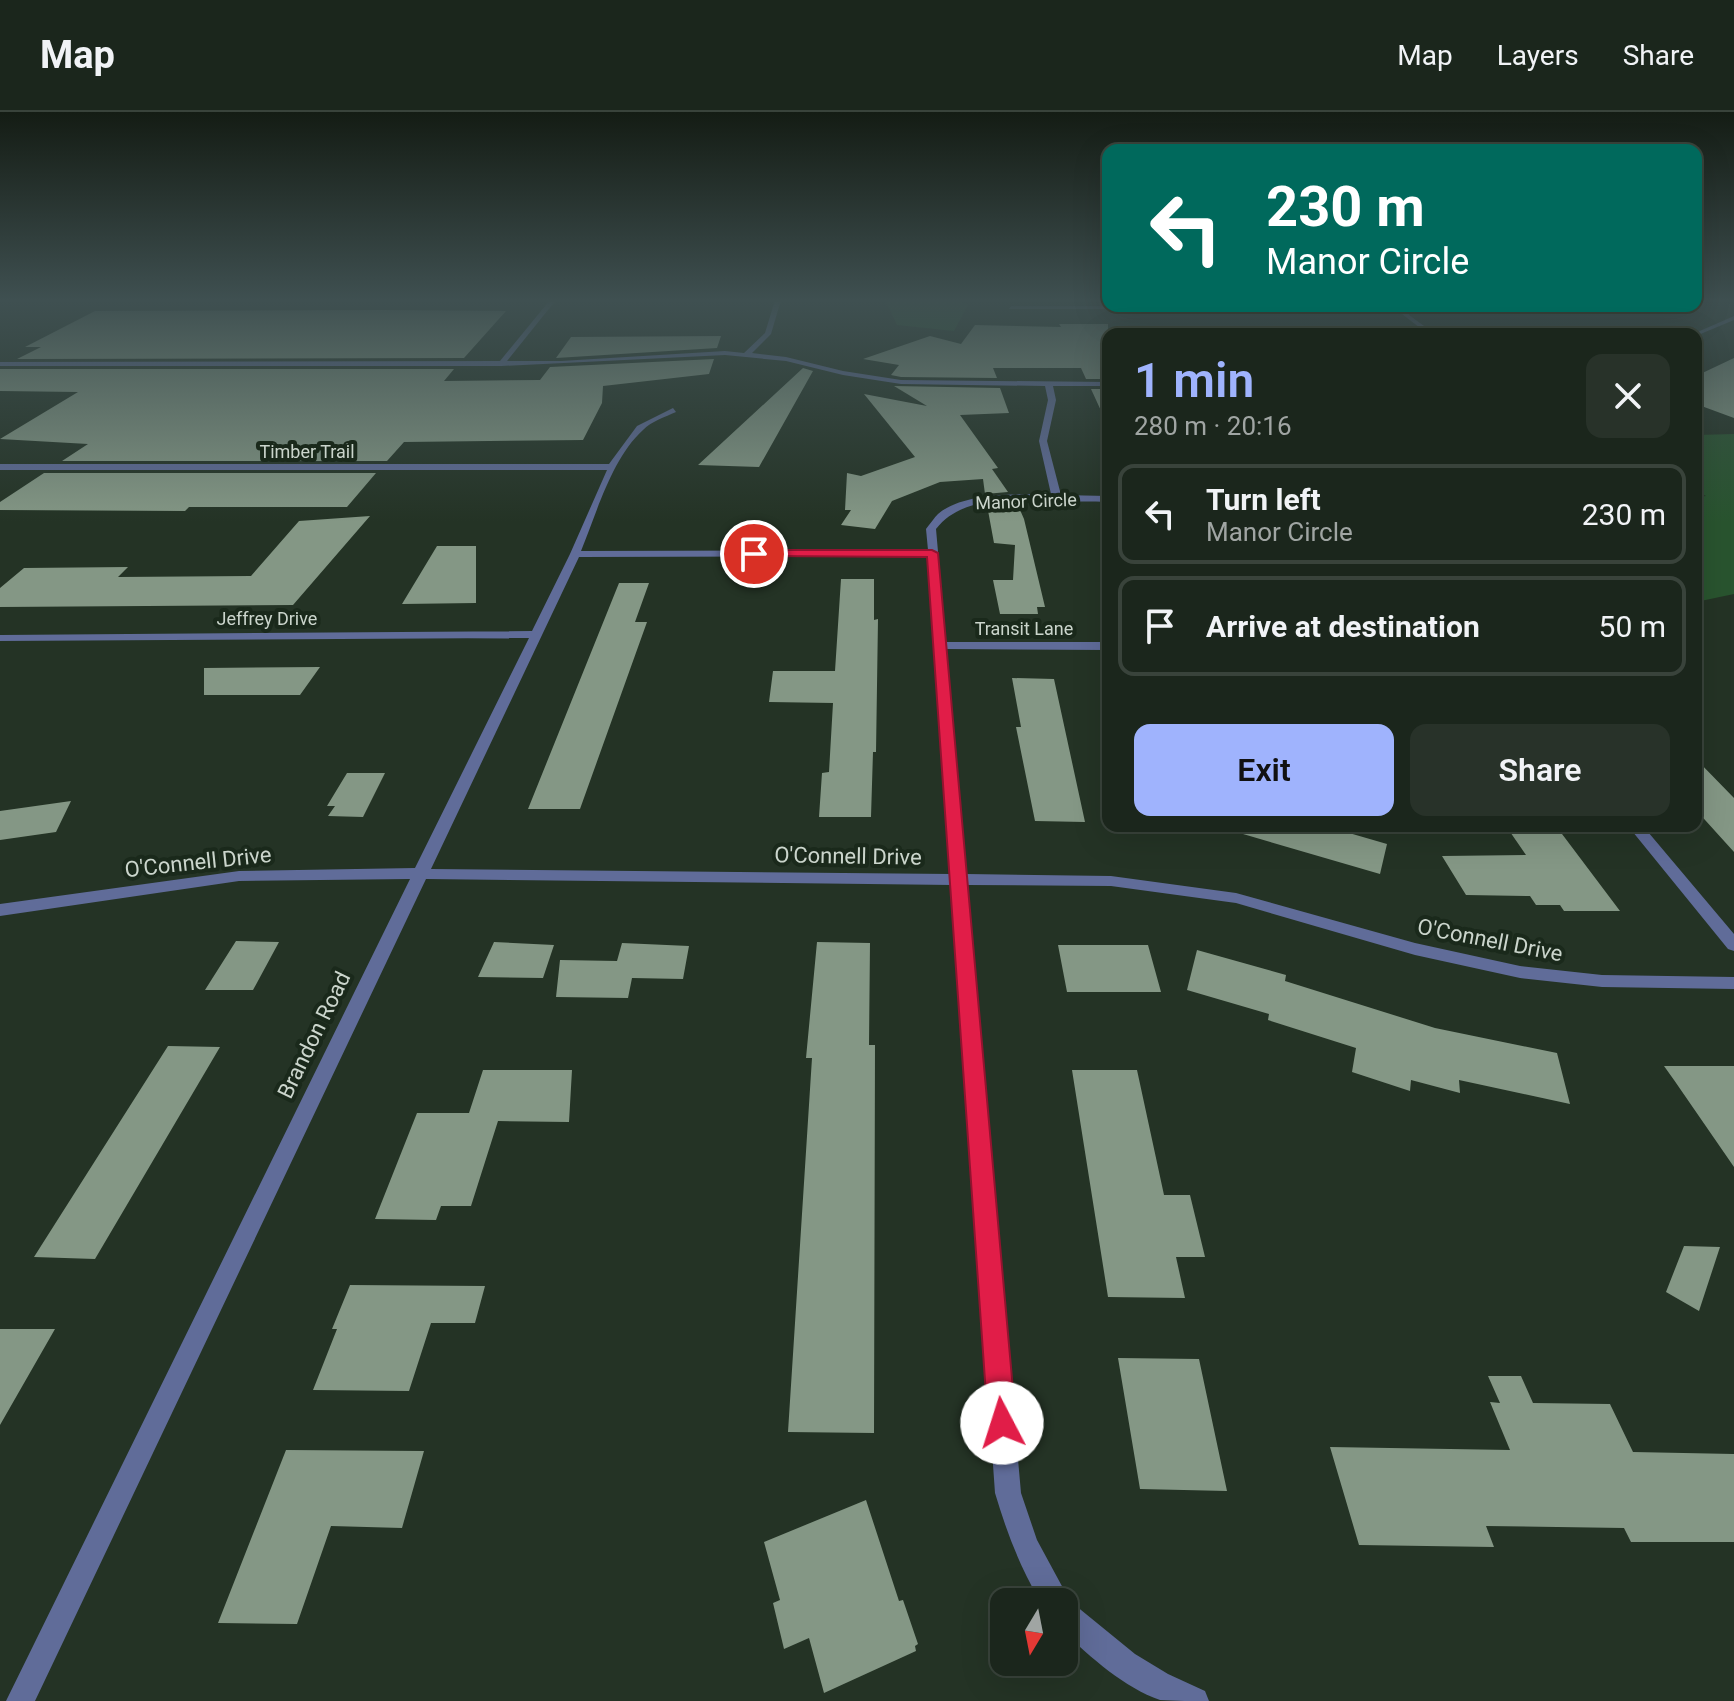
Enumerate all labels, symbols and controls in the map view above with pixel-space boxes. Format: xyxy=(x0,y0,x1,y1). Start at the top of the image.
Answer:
text: Map xyxy=(40,33,115,77)
text: Map xyxy=(1397,39,1453,72)
text: Layers xyxy=(1497,39,1579,72)
text: Share xyxy=(1623,39,1694,72)
text: 230 m xyxy=(1266,174,1425,240)
icon: left xyxy=(1134,176,1238,280)
text: Manor Circle xyxy=(1266,241,1469,283)
text: 1 min xyxy=(1134,352,1254,409)
button: close xyxy=(1586,354,1670,438)
text: 280 m · 20:16 xyxy=(1134,411,1292,441)
street label: Timber Trail xyxy=(259,441,355,462)
text: Turn left xyxy=(1206,482,1321,517)
street label: Manor Circle xyxy=(975,489,1077,513)
icon: left xyxy=(1138,492,1182,536)
text: 230 m xyxy=(1582,497,1666,532)
text: Manor Circle xyxy=(1206,517,1353,547)
pin xyxy=(720,520,788,588)
icon: arrive xyxy=(732,532,776,576)
icon: arrive xyxy=(1138,604,1182,648)
street label: Jeffrey Drive xyxy=(217,608,317,629)
text: Arrive at destination xyxy=(1206,609,1480,644)
text: 50 m xyxy=(1599,609,1666,644)
street label: Transit Lane xyxy=(975,618,1073,639)
button: Exit xyxy=(1134,724,1394,816)
button: Share xyxy=(1410,724,1670,816)
street label: O'Connell Drive xyxy=(123,842,273,882)
street label: O'Connell Drive xyxy=(774,842,922,870)
street label: O'Connell Drive xyxy=(1415,914,1565,966)
street label: Brandon Road xyxy=(273,968,355,1102)
position arrow xyxy=(960,1381,1044,1465)
north arrow xyxy=(990,1588,1078,1676)
map controls xyxy=(990,1588,1078,1676)

